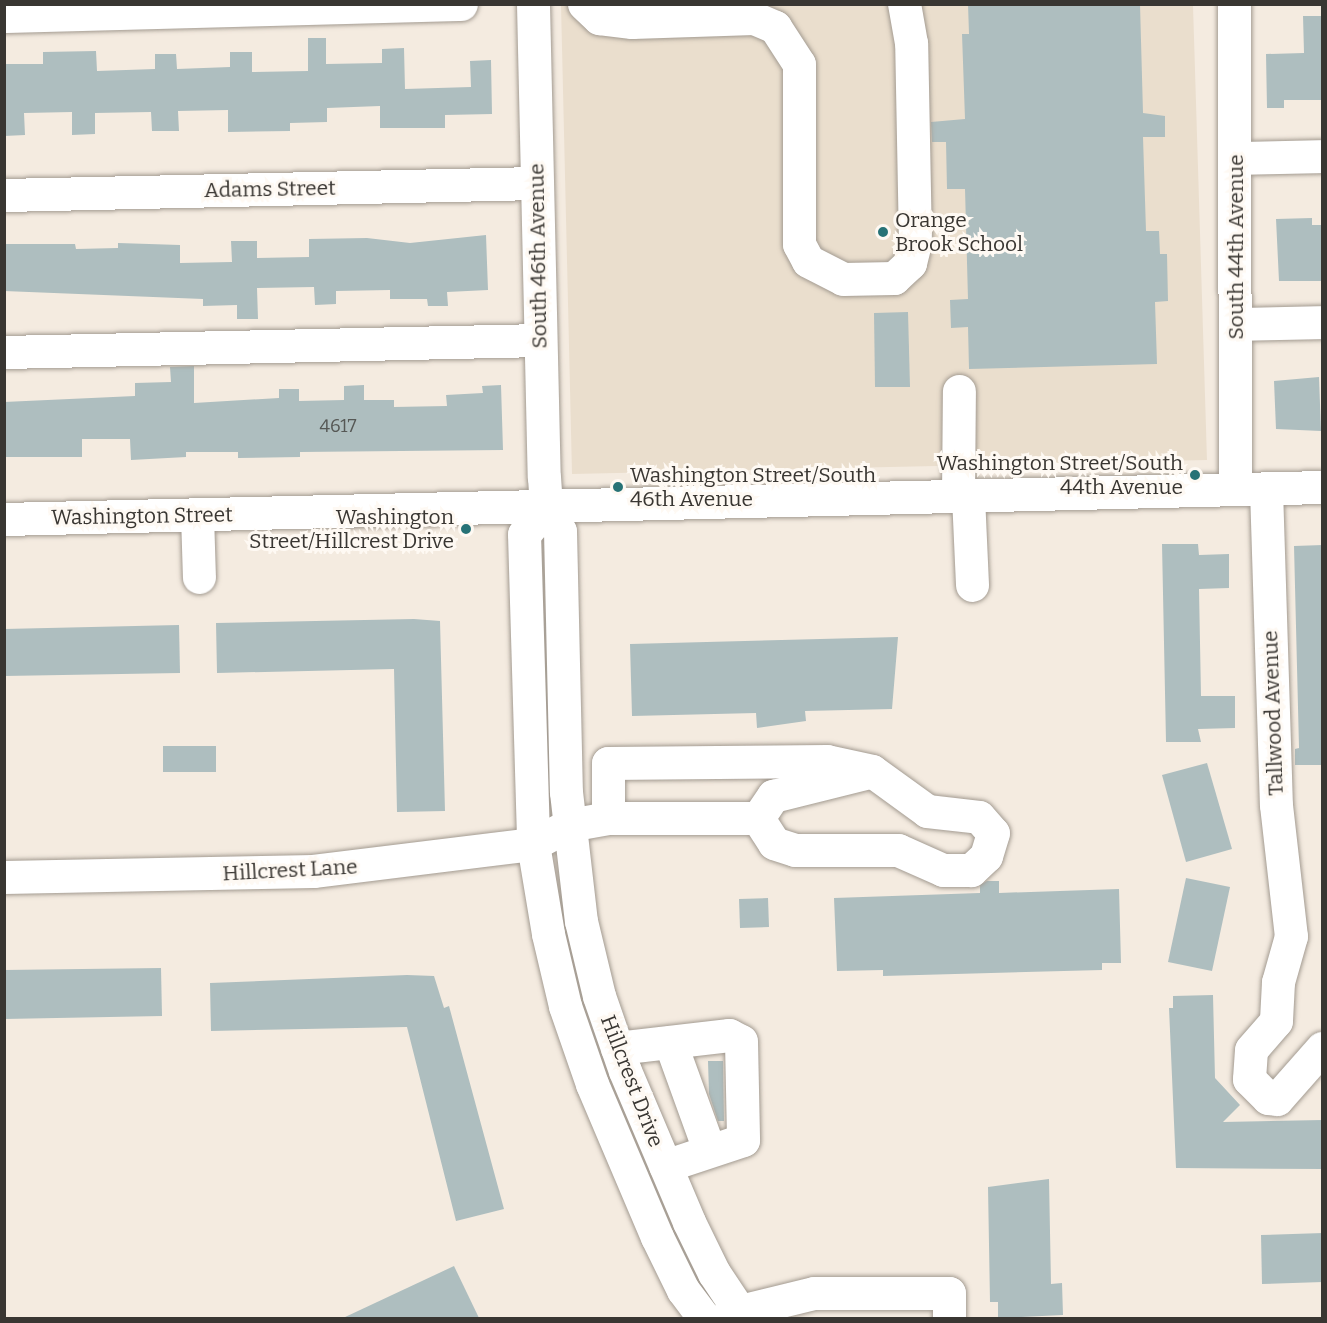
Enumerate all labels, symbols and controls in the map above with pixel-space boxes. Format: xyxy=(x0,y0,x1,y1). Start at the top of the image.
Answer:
street label: South 44th Avenue xyxy=(1223,154,1249,340)
street label: South 46th Avenue xyxy=(524,163,552,349)
street label: Adams Street xyxy=(204,175,336,203)
place label: Orange Brook School xyxy=(895,207,1023,257)
marker: Orange Brook School xyxy=(876,225,890,239)
house number: 4617 xyxy=(319,415,357,437)
place label: Washington Street/South 44th Avenue xyxy=(937,450,1183,500)
place label: Washington Street/South 46th Avenue xyxy=(630,462,876,512)
marker: Washington Street/South 44th Avenue xyxy=(1188,468,1202,482)
marker: Washington Street/South 46th Avenue xyxy=(611,480,625,494)
street label: Washington Street xyxy=(51,502,233,530)
place label: Washington Street/Hillcrest Drive xyxy=(249,504,454,554)
marker: Washington Street/Hillcrest Drive xyxy=(459,522,473,536)
street label: Tallwood Avenue xyxy=(1258,630,1288,796)
street label: Hillcrest Lane xyxy=(222,854,358,886)
street label: Hillcrest Drive xyxy=(595,1011,669,1151)

